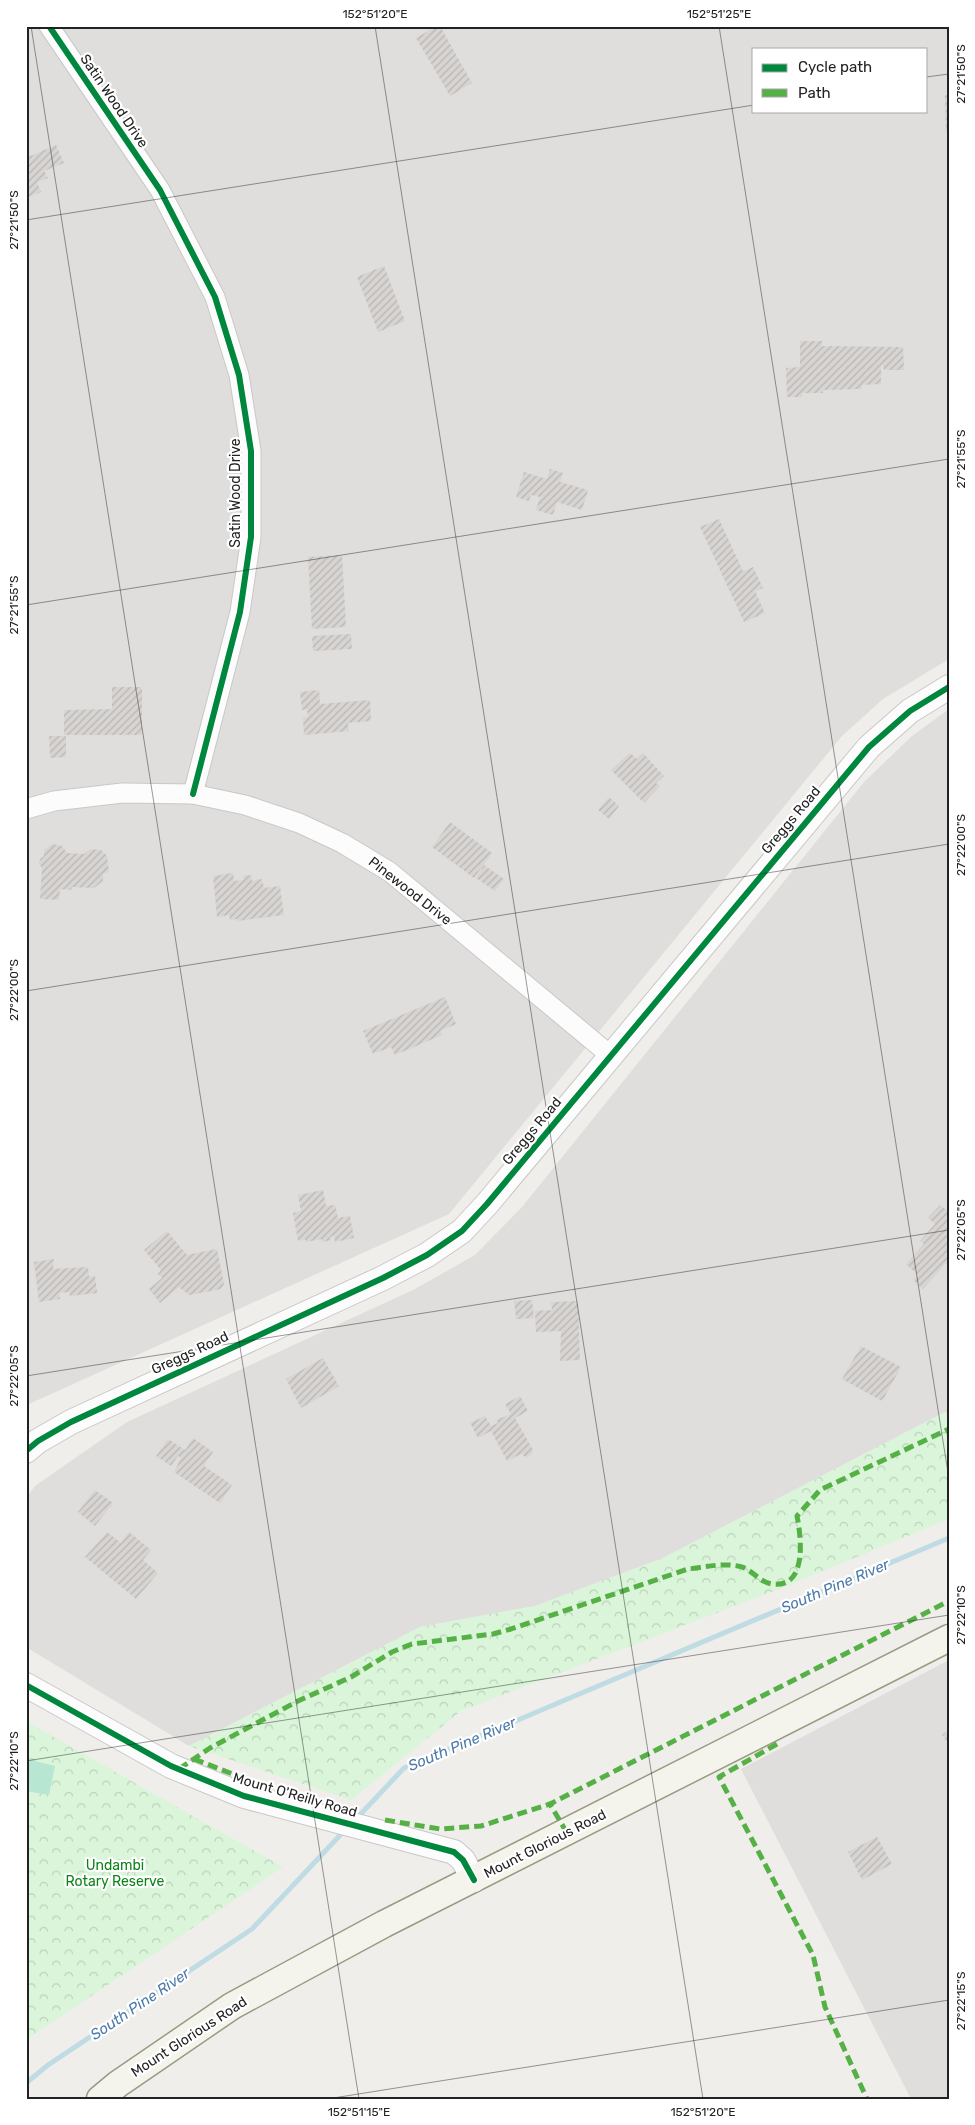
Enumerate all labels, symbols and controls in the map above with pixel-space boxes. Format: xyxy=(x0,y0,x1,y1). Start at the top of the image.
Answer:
text: 152°51'20"E xyxy=(342,7,408,21)
text: 152°51'25"E xyxy=(687,7,751,21)
text: 27°21'50"S xyxy=(954,44,968,104)
legend xyxy=(752,48,928,112)
street label: Satin Wood Drive xyxy=(76,51,152,151)
text: Cycle path xyxy=(798,58,872,76)
text: Path xyxy=(798,84,831,102)
text: 27°21'50"S xyxy=(7,190,21,250)
text: 27°21'55"S xyxy=(954,430,968,488)
street label: Satin Wood Drive xyxy=(227,438,244,548)
text: 27°21'55"S xyxy=(7,576,21,634)
street label: Greggs Road xyxy=(758,783,824,857)
text: 27°22'00"S xyxy=(954,814,968,876)
street label: Pinewood Drive xyxy=(365,853,455,929)
text: 27°22'00"S xyxy=(7,959,21,1021)
street label: Greggs Road xyxy=(499,1094,565,1168)
text: 27°22'05"S xyxy=(954,1199,968,1261)
street label: Greggs Road xyxy=(149,1328,231,1378)
text: 27°22'05"S xyxy=(7,1345,21,1407)
water label: South Pine River xyxy=(778,1555,893,1617)
text: 27°22'10"S xyxy=(954,1585,968,1645)
water label: South Pine River xyxy=(405,1713,520,1775)
text: 27°22'10"S xyxy=(7,1731,21,1791)
street label: Mount O'Reilly Road xyxy=(231,1769,359,1821)
street label: Mount Glorious Road xyxy=(481,1806,609,1882)
park label: Undambi Rotary Reserve xyxy=(66,1857,165,1890)
water label: South Pine River xyxy=(87,1963,194,2044)
text: 27°22'15"S xyxy=(954,1972,968,2030)
street label: Mount Glorious Road xyxy=(128,1993,250,2081)
text: 152°51'15"E xyxy=(328,2105,390,2119)
text: 152°51'20"E xyxy=(670,2105,736,2119)

